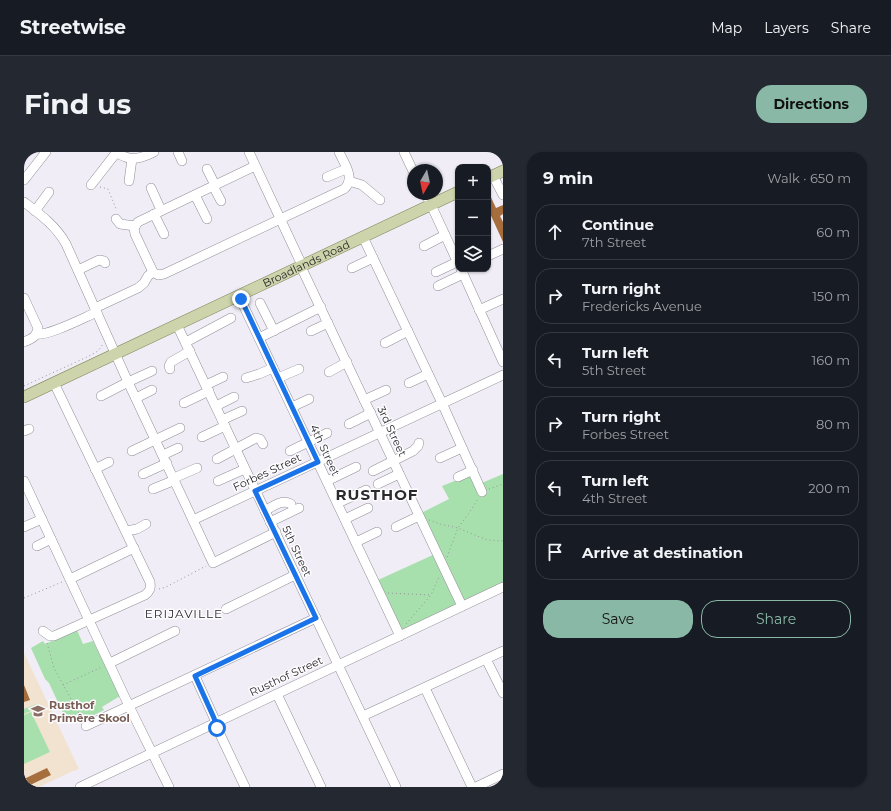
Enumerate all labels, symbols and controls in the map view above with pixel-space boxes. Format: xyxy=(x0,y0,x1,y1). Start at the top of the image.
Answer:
text: Streetwise xyxy=(20,16,126,39)
text: Map xyxy=(711,19,742,37)
text: Layers xyxy=(764,19,809,37)
text: Share xyxy=(831,19,871,37)
button: Directions xyxy=(756,85,867,123)
text: Find us xyxy=(24,87,131,121)
north arrow xyxy=(407,164,443,200)
map controls xyxy=(455,164,491,272)
button: + xyxy=(455,164,491,200)
text: 9 min xyxy=(543,168,593,188)
text: Walk · 650 m xyxy=(767,170,851,186)
button: − xyxy=(455,200,491,236)
text: Continue xyxy=(582,215,654,234)
icon: ahead xyxy=(544,221,566,243)
text: 60 m xyxy=(816,224,850,240)
text: 7th Street xyxy=(582,234,646,250)
button: layers xyxy=(455,236,491,272)
street label: Broadlands Road xyxy=(260,237,352,290)
text: Turn right xyxy=(582,279,661,298)
icon: right xyxy=(544,285,566,307)
text: 150 m xyxy=(812,288,850,304)
route end xyxy=(232,290,250,308)
text: Fredericks Avenue xyxy=(582,298,702,314)
text: Turn left xyxy=(582,343,649,362)
icon: left xyxy=(544,349,566,371)
text: 160 m xyxy=(812,352,850,368)
text: 5th Street xyxy=(582,362,646,378)
street label: 3rd Street xyxy=(374,404,410,459)
text: Turn right xyxy=(582,407,661,426)
icon: right xyxy=(544,413,566,435)
text: 80 m xyxy=(816,416,850,432)
street label: 4th Street xyxy=(307,422,343,479)
text: Forbes Street xyxy=(582,426,669,442)
street label: Forbes Street xyxy=(231,450,304,494)
text: Turn left xyxy=(582,471,649,490)
icon: left xyxy=(544,477,566,499)
text: 200 m xyxy=(808,480,850,496)
district label: RUSTHOF xyxy=(336,485,418,504)
text: 4th Street xyxy=(582,490,647,506)
street label: 5th Street xyxy=(279,523,315,579)
icon: arrive xyxy=(544,541,566,563)
text: Arrive at destination xyxy=(582,543,743,562)
button: Save xyxy=(543,600,693,638)
button: Share xyxy=(701,600,851,638)
district label: ERIJAVILLE xyxy=(145,606,223,621)
street label: Rusthof Street xyxy=(247,653,325,699)
place label: Rusthof Primêre Skool xyxy=(49,698,130,725)
school or university icon: Rusthof Primêre Skool xyxy=(30,703,46,719)
route start xyxy=(208,719,226,737)

